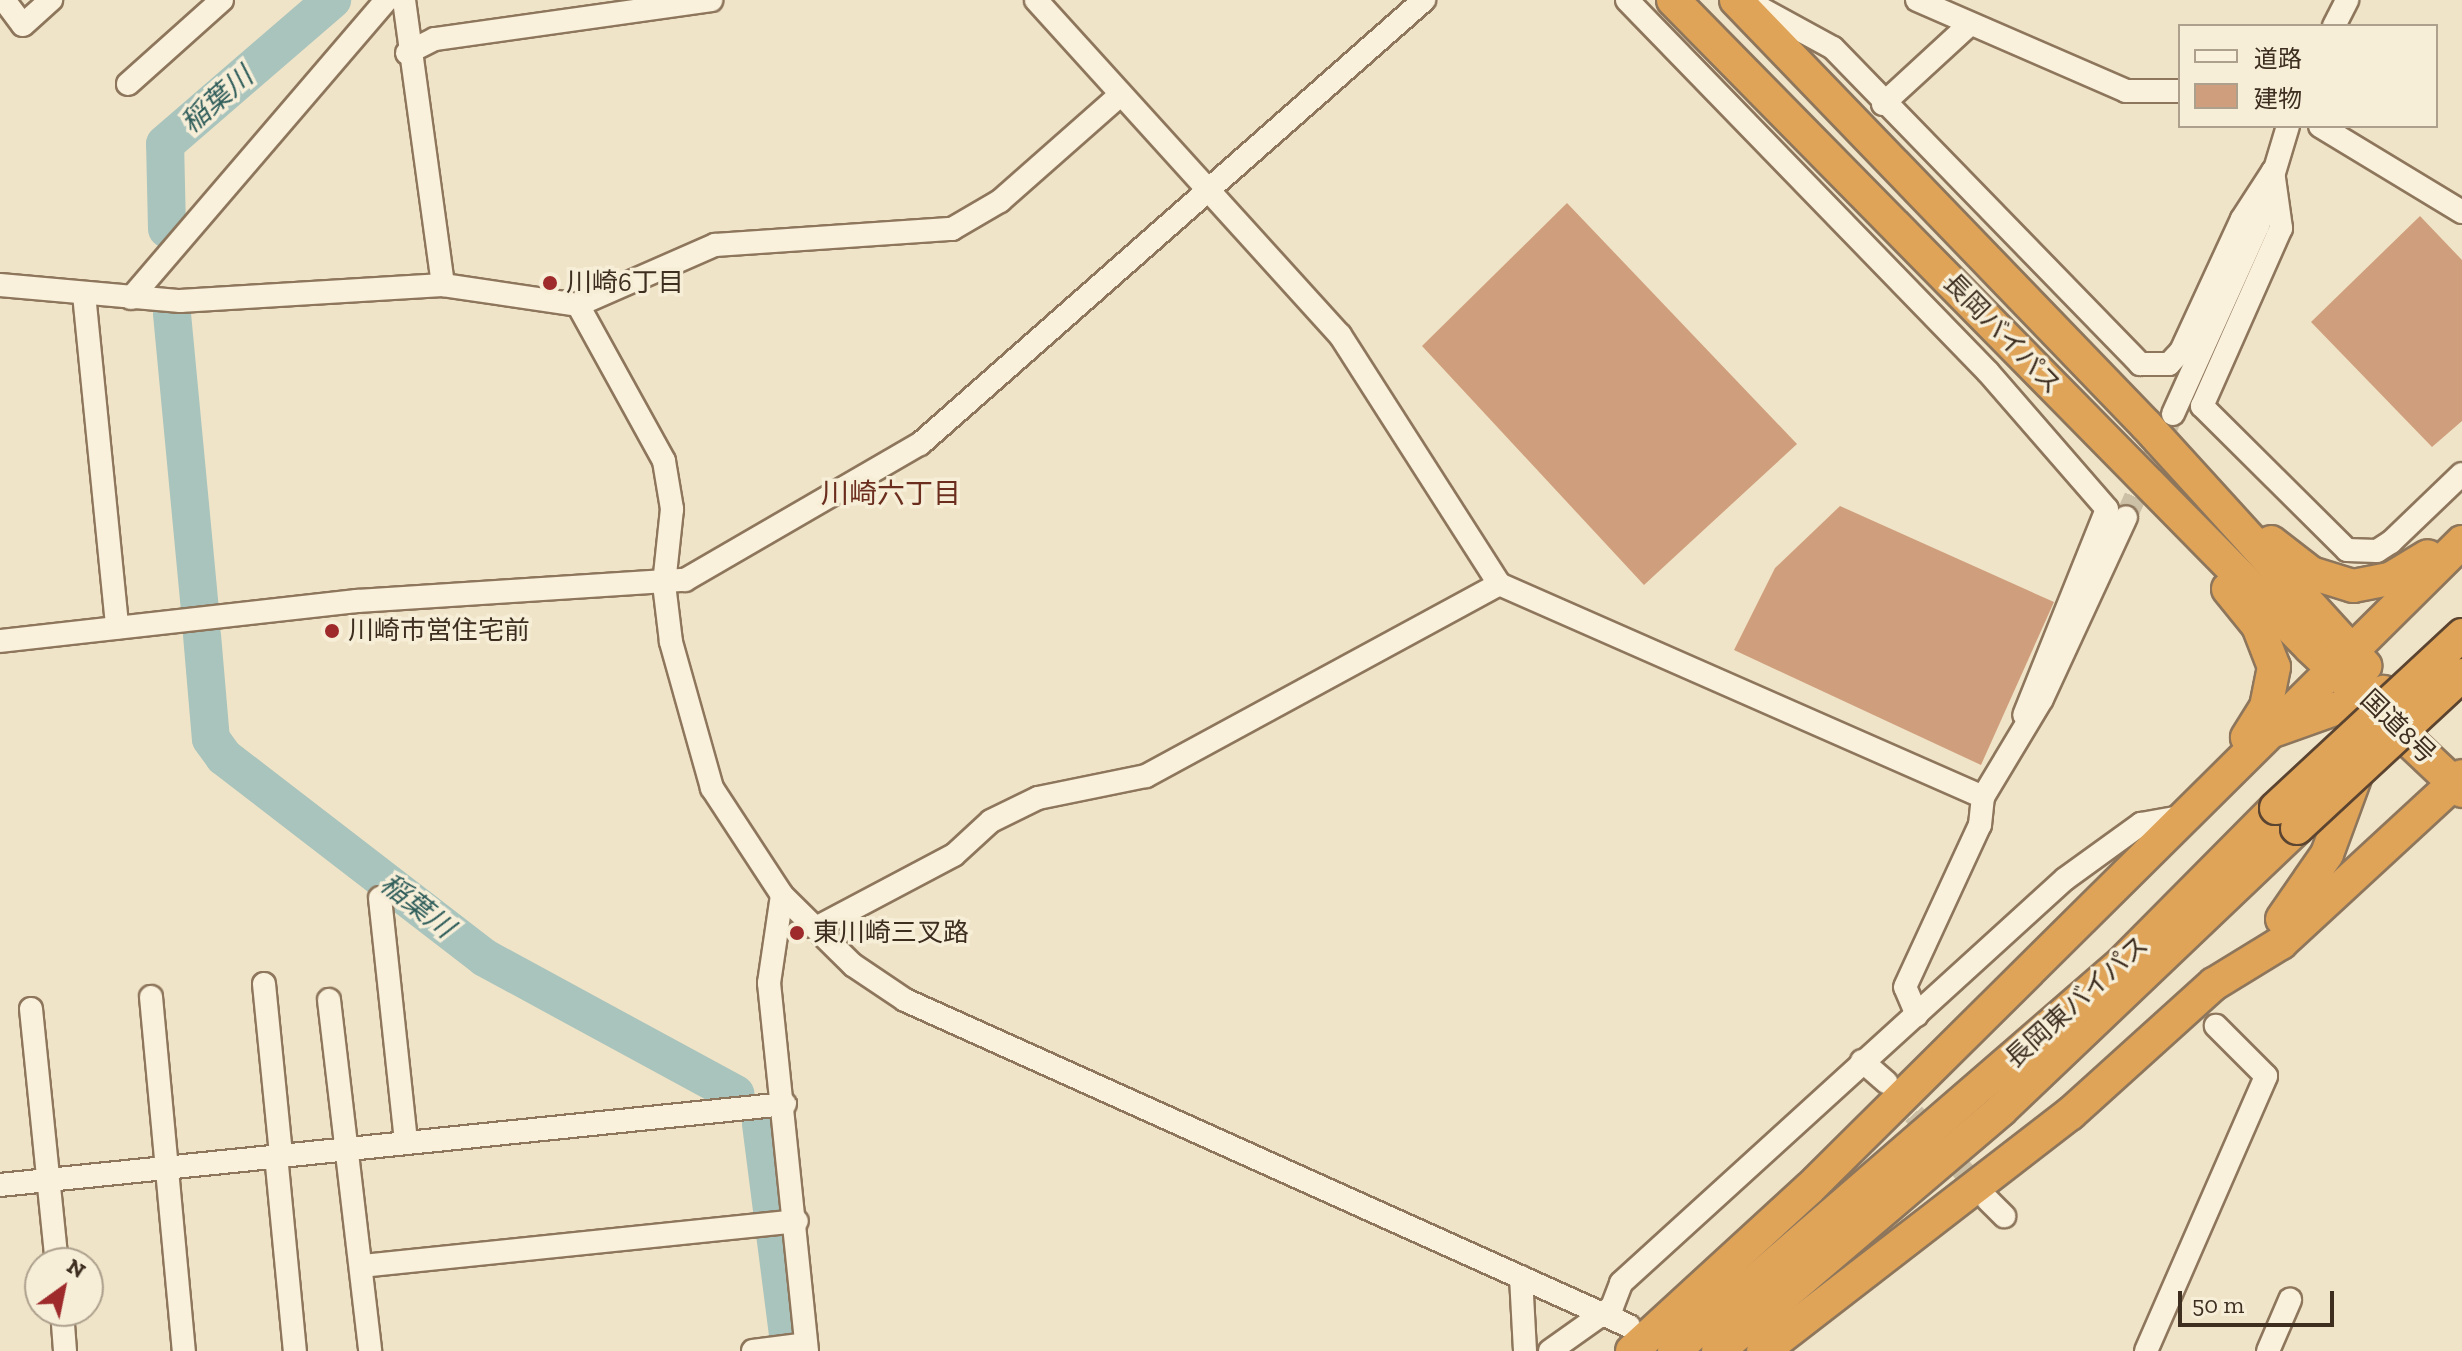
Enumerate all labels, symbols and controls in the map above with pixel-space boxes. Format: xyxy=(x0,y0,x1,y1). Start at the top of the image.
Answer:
legend xyxy=(2178,24,2438,128)
text: 道路 xyxy=(2254,44,2302,73)
water label: 稲葉川 xyxy=(174,60,260,140)
text: 建物 xyxy=(2254,84,2302,113)
place label: 川崎6丁目 xyxy=(566,267,684,299)
street label: 長岡バイパス xyxy=(1937,267,2067,401)
marker: 川崎6丁目 xyxy=(541,274,559,292)
district label: 川崎六丁目 xyxy=(821,477,961,511)
place label: 川崎市営住宅前 xyxy=(348,615,530,647)
marker: 川崎市営住宅前 xyxy=(323,622,341,640)
street label: 国道8号 xyxy=(2354,684,2442,770)
water label: 稲葉川 xyxy=(374,867,460,945)
place label: 東川崎三叉路 xyxy=(813,917,969,949)
marker: 東川崎三叉路 xyxy=(788,924,806,942)
street label: 長岡東バイパス xyxy=(1999,930,2155,1074)
north arrow xyxy=(24,1247,104,1327)
text: N xyxy=(62,1252,91,1284)
scale bar xyxy=(2182,1275,2338,1325)
text: 50 m xyxy=(2192,1290,2244,1319)

